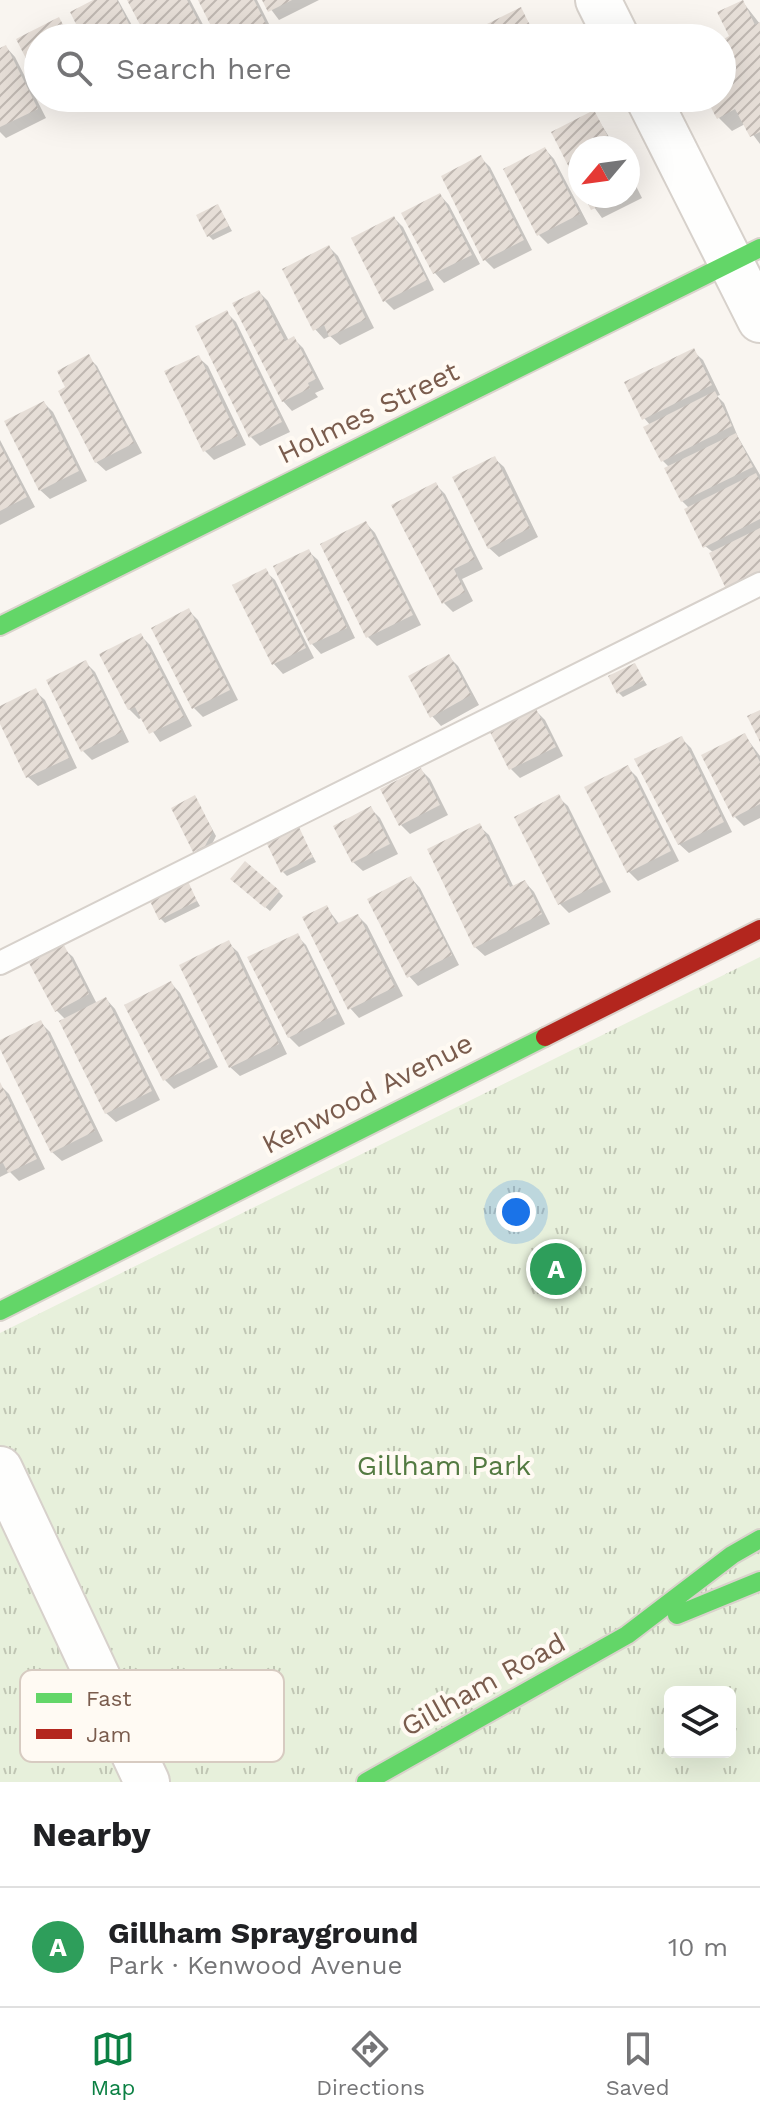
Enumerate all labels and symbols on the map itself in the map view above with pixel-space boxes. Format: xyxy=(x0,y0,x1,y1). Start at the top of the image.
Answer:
north arrow xyxy=(568,136,640,208)
street label: Holmes Street xyxy=(272,354,464,470)
street label: Kenwood Avenue xyxy=(256,1026,478,1161)
your location xyxy=(496,1192,536,1232)
pin: A xyxy=(530,1239,582,1299)
park label: Gillham Park xyxy=(357,1449,531,1482)
street label: Gillham Road xyxy=(395,1626,571,1743)
legend xyxy=(20,1670,284,1762)
text: Fast xyxy=(86,1686,132,1711)
text: Jam xyxy=(86,1722,131,1747)

